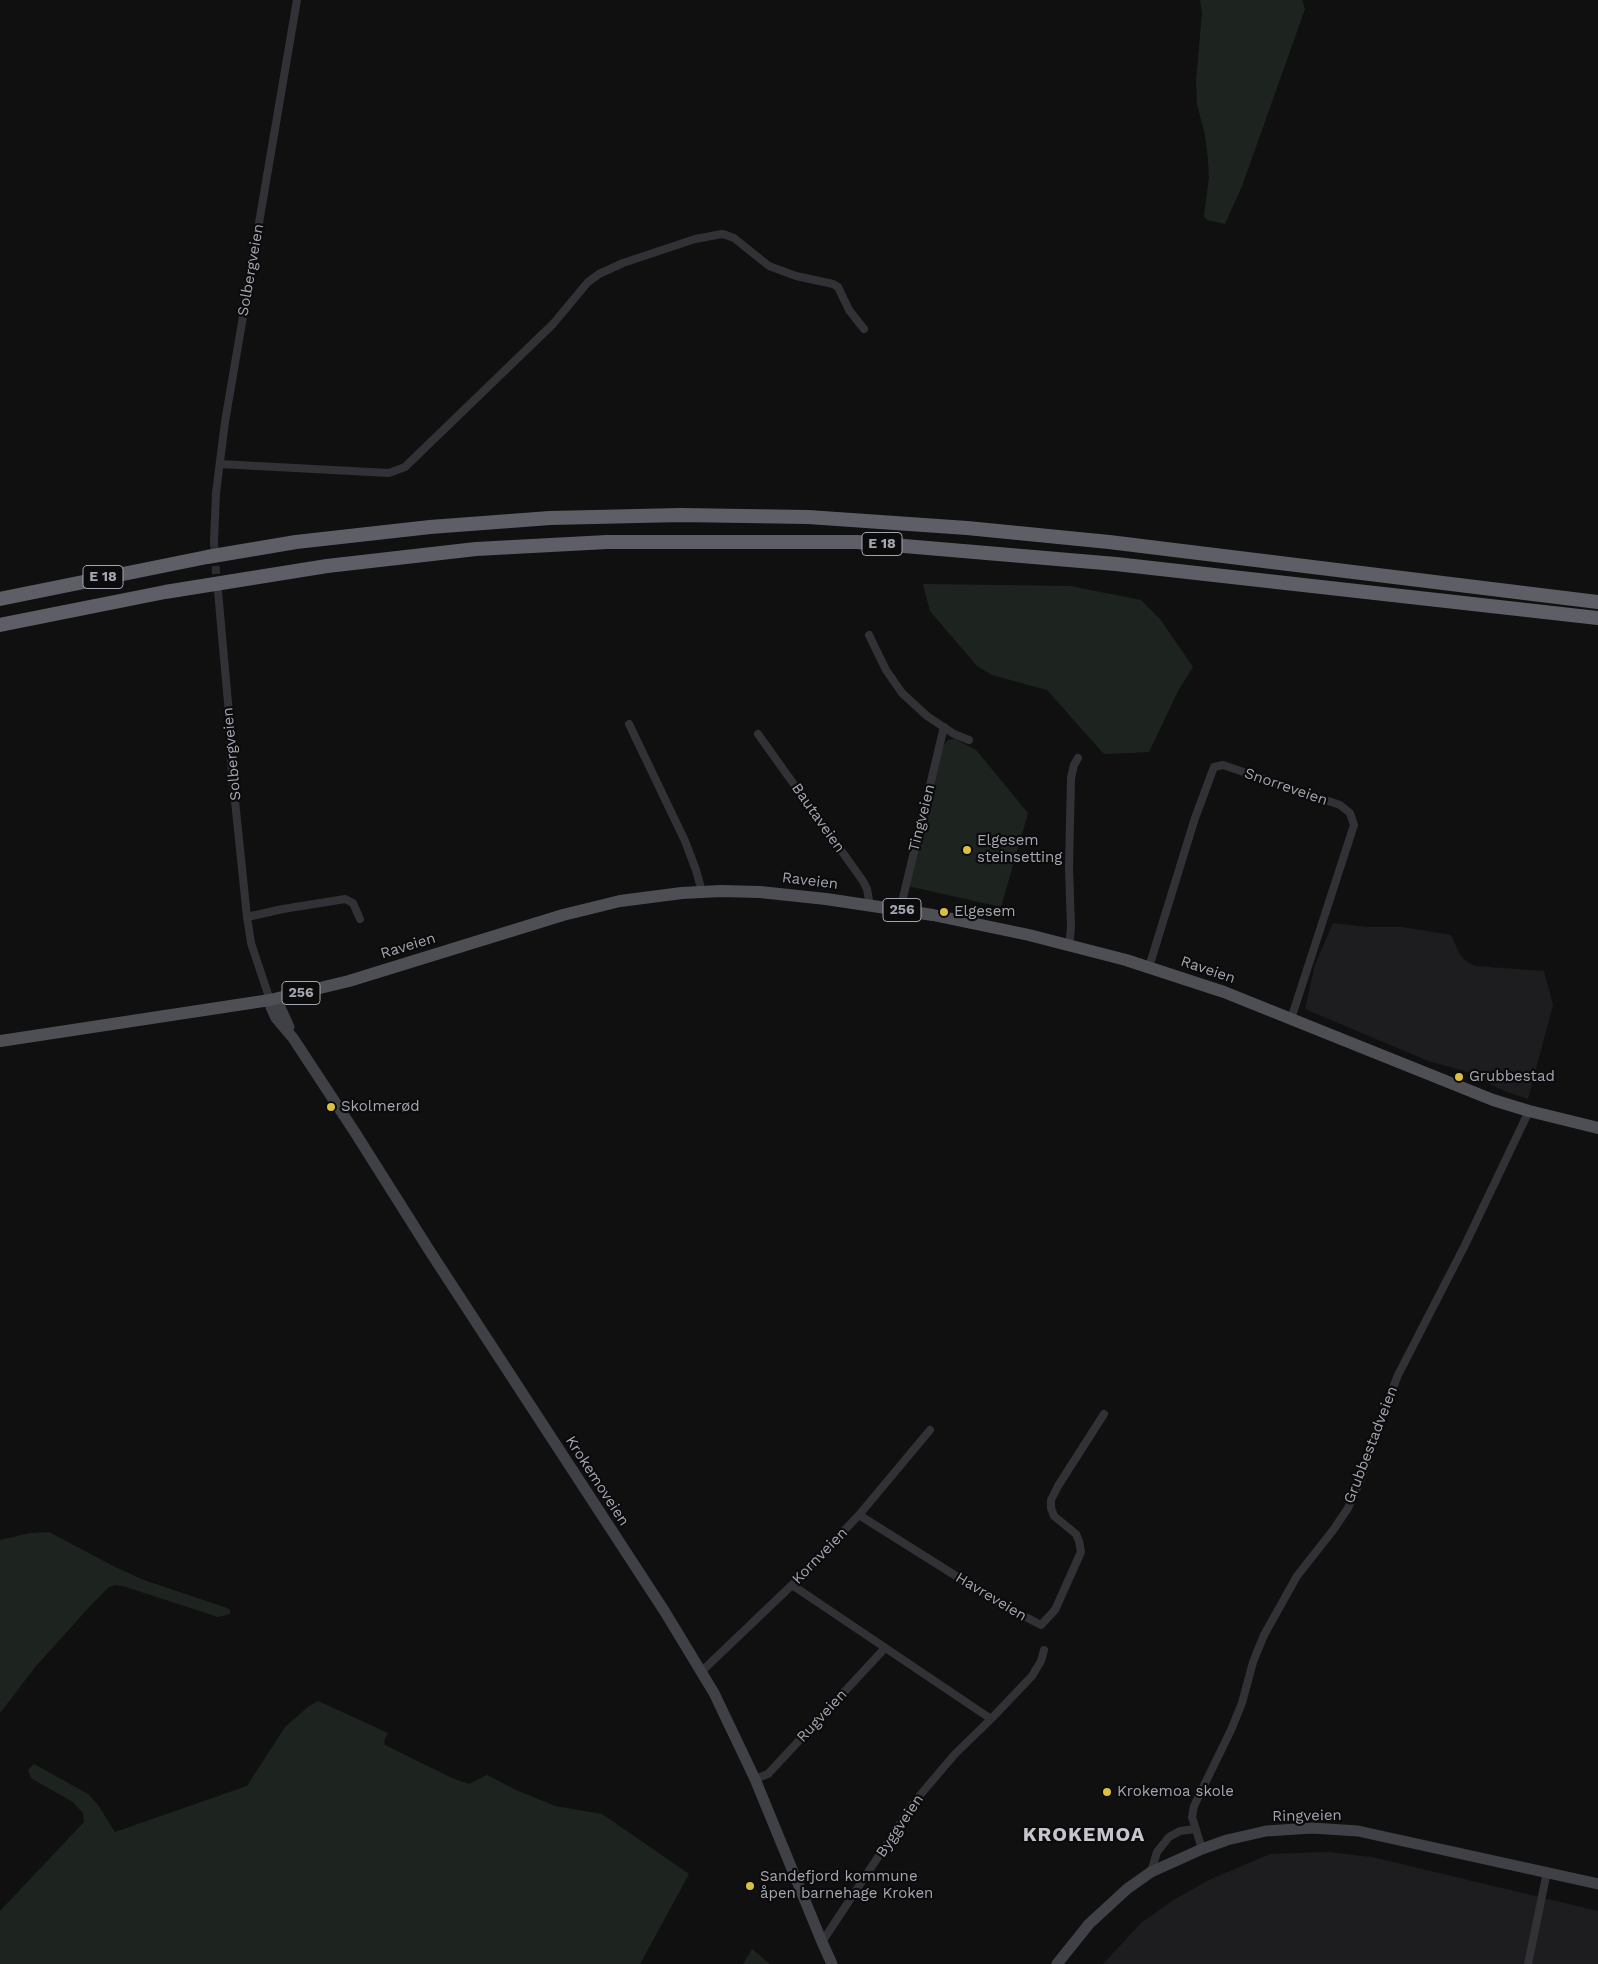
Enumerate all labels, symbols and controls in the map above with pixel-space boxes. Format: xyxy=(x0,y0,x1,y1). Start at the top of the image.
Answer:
street label: Solbergveien xyxy=(234,222,268,318)
road number: E 18 xyxy=(862,532,902,556)
road number: E 18 xyxy=(83,566,123,588)
street label: Solbergveien xyxy=(219,707,245,801)
street label: Snorreveien xyxy=(1242,764,1330,810)
street label: Bautaveien xyxy=(788,780,848,856)
street label: Tingveien xyxy=(905,783,939,853)
place label: Elgesem steinsetting xyxy=(977,832,1062,867)
marker: Elgesem steinsetting xyxy=(961,844,973,856)
street label: Raveien xyxy=(781,869,839,893)
road number: 256 xyxy=(883,898,921,922)
place label: Elgesem xyxy=(954,903,1016,921)
marker: Elgesem xyxy=(938,906,950,918)
street label: Raveien xyxy=(378,929,438,963)
street label: Raveien xyxy=(1178,952,1238,988)
road number: 256 xyxy=(282,981,320,1004)
place label: Grubbestad xyxy=(1469,1068,1555,1086)
marker: Grubbestad xyxy=(1453,1071,1465,1083)
place label: Skolmerød xyxy=(341,1098,420,1116)
marker: Skolmerød xyxy=(325,1101,337,1113)
street label: Grubbestadveien xyxy=(1340,1384,1402,1506)
street label: Krokemoveien xyxy=(561,1433,633,1529)
street label: Kornveien xyxy=(789,1524,851,1588)
street label: Havreveien xyxy=(952,1569,1030,1625)
street label: Rugveien xyxy=(793,1686,851,1746)
place label: Krokemoa skole xyxy=(1117,1783,1234,1801)
marker: Krokemoa skole xyxy=(1101,1786,1113,1798)
street label: Byggveien xyxy=(872,1791,928,1861)
street label: Ringveien xyxy=(1272,1806,1342,1826)
district label: KROKEMOA xyxy=(1022,1823,1146,1847)
place label: Sandefjord kommune åpen barnehage Kroken xyxy=(760,1868,933,1903)
marker: Sandefjord kommune åpen barnehage Kroken xyxy=(744,1880,756,1892)

